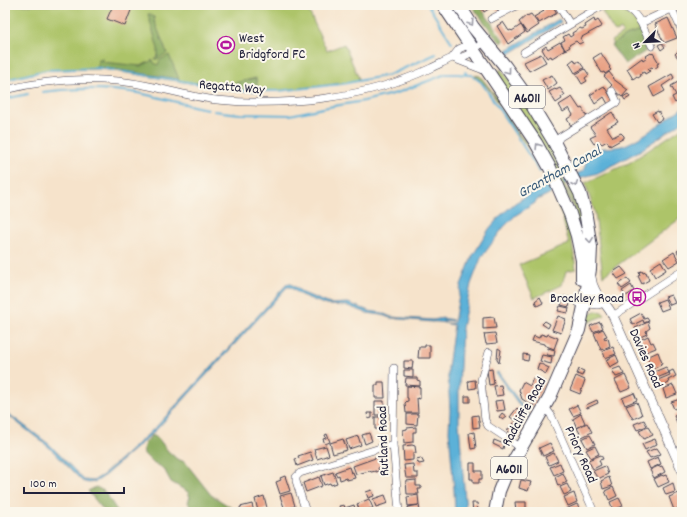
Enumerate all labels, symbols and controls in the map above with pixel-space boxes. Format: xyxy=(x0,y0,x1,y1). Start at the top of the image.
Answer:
one-way arrow xyxy=(466,19,473,26)
north arrow xyxy=(625,22,665,62)
place label: West Bridgford FC xyxy=(239,29,305,65)
sports icon: West Bridgford FC xyxy=(216,35,236,55)
text: N xyxy=(629,39,646,51)
one-way arrow xyxy=(504,67,511,74)
street label: Regatta Way xyxy=(198,75,266,101)
road number: A6011 xyxy=(509,86,545,108)
water label: Grantham Canal xyxy=(514,140,607,205)
one-way arrow xyxy=(535,143,542,150)
one-way arrow xyxy=(570,179,578,187)
one-way arrow xyxy=(585,237,594,243)
bus stop icon: Brockley Road xyxy=(627,287,647,307)
place label: Brockley Road xyxy=(550,289,624,309)
street label: Davies Road xyxy=(623,326,667,392)
street label: Radcliffe Road xyxy=(497,374,552,450)
street label: Rutland Road xyxy=(373,405,395,476)
street label: Priory Road xyxy=(559,423,602,487)
road number: A6011 xyxy=(491,457,527,479)
scale bar xyxy=(24,469,124,495)
text: 100 m xyxy=(30,476,57,493)

